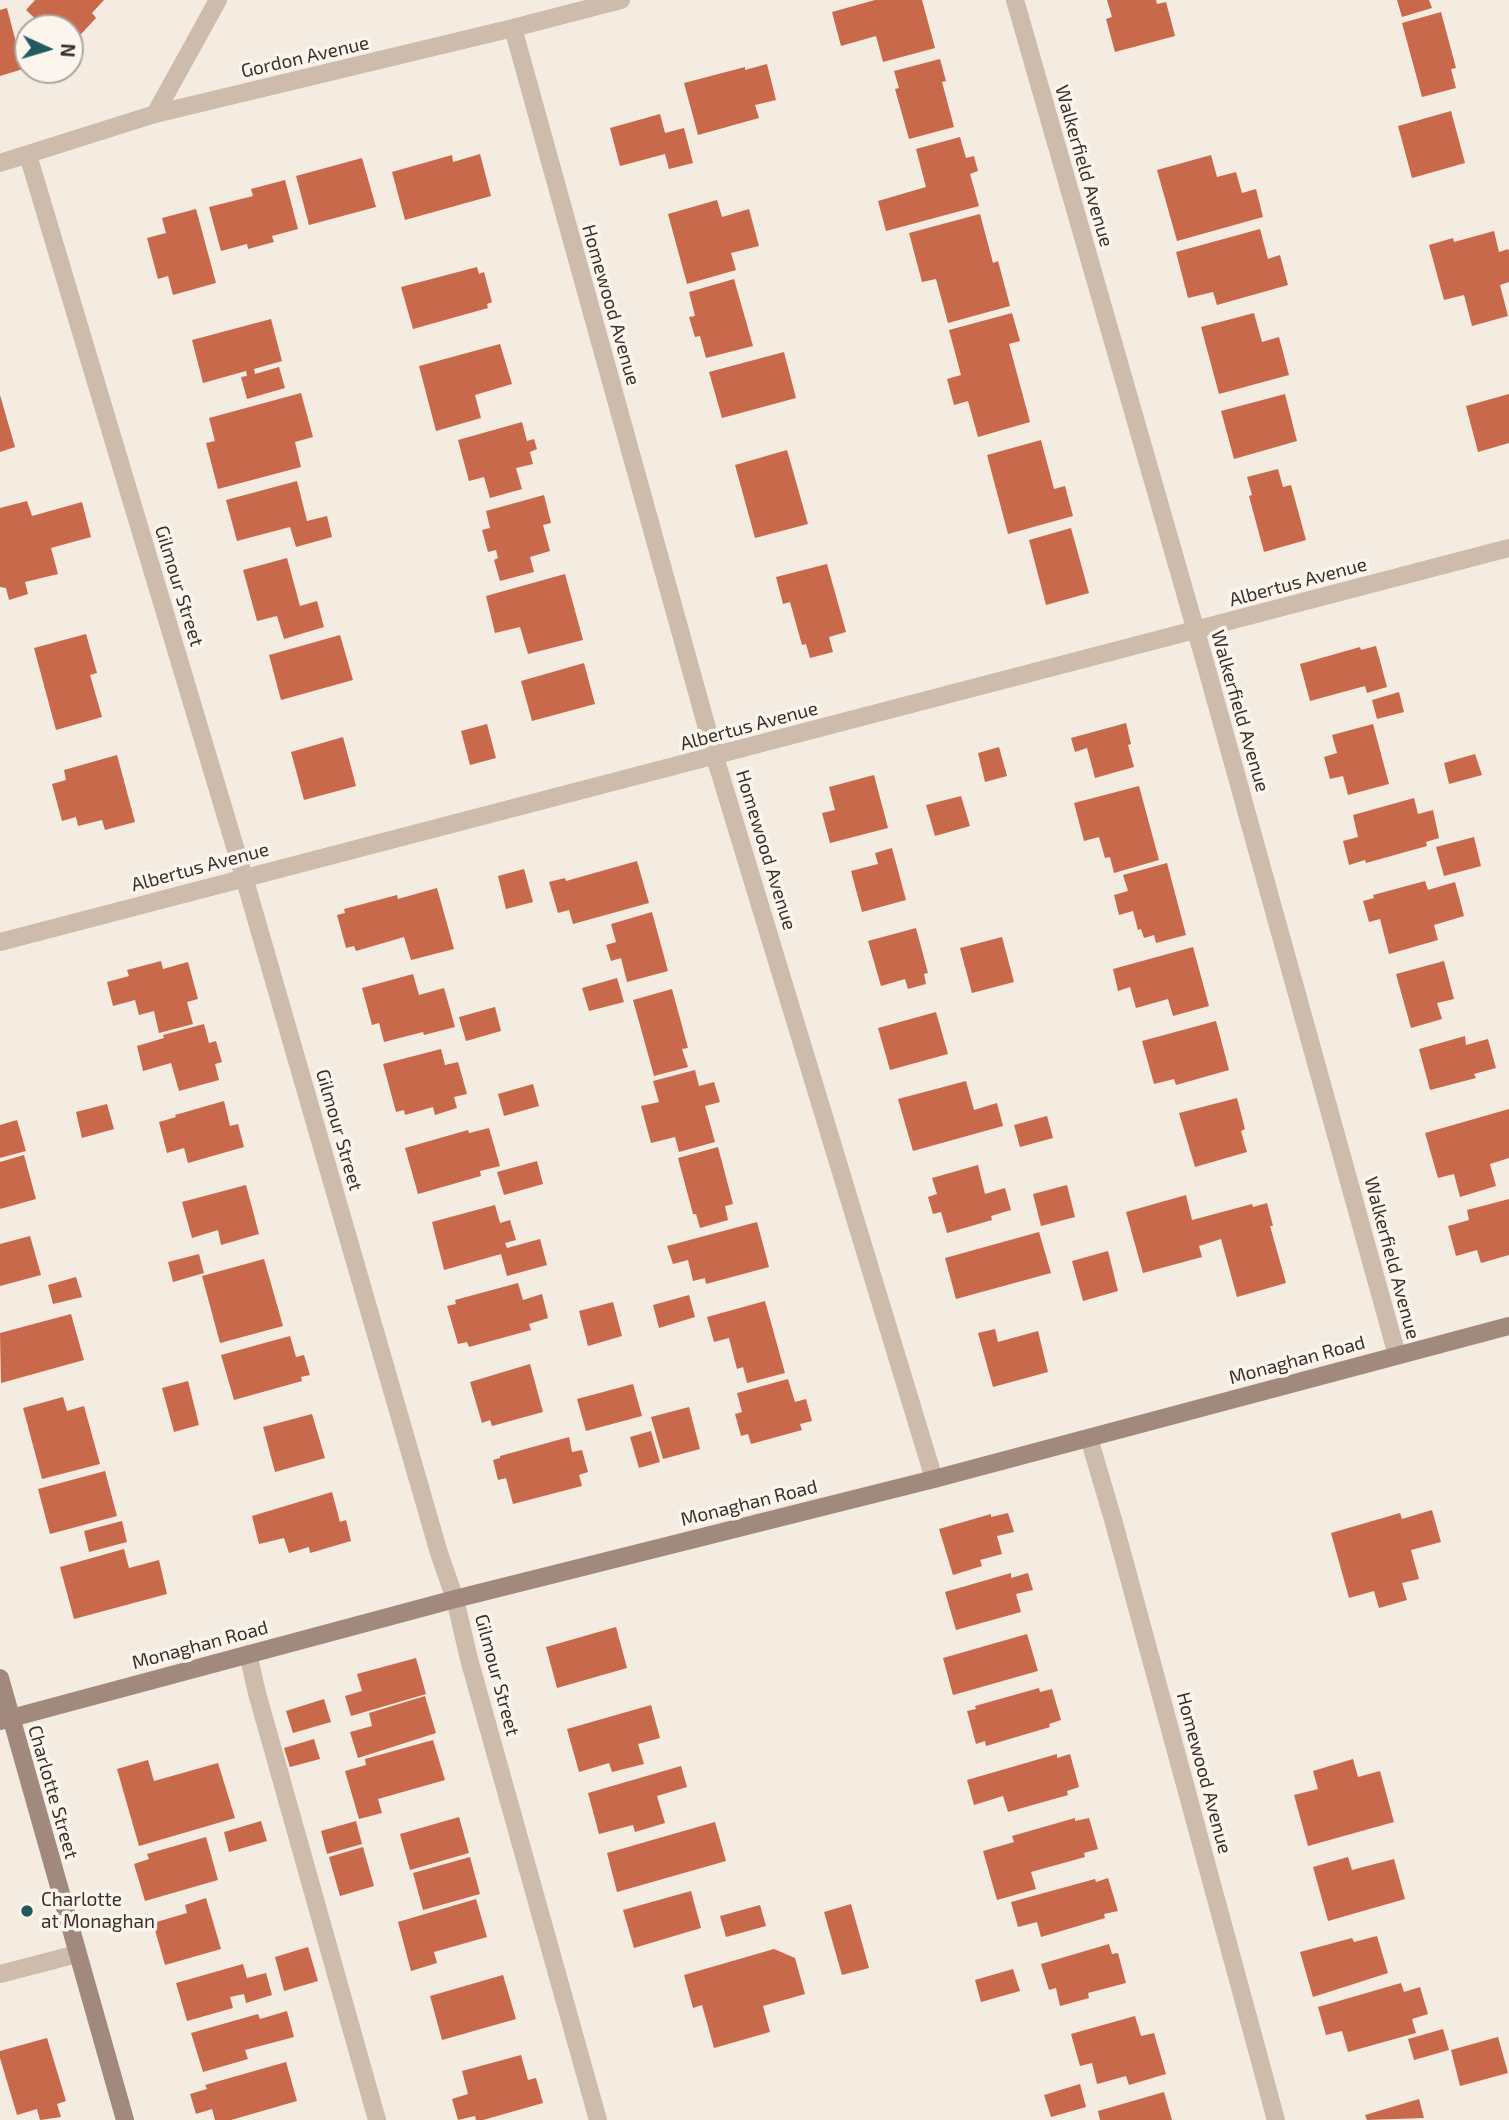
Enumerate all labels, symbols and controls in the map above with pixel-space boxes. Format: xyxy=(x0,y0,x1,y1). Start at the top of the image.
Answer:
north arrow xyxy=(14,14,84,84)
street label: Gordon Avenue xyxy=(239,31,371,83)
text: N xyxy=(57,43,80,58)
street label: Walkerfield Avenue xyxy=(1050,82,1118,250)
street label: Homewood Avenue xyxy=(577,222,645,388)
street label: Gilmour Street xyxy=(150,523,208,649)
street label: Albertus Avenue xyxy=(1227,553,1369,611)
street label: Walkerfield Avenue xyxy=(1206,627,1274,795)
street label: Albertus Avenue xyxy=(678,697,820,755)
street label: Homewood Avenue xyxy=(731,767,801,933)
street label: Albertus Avenue xyxy=(129,838,271,896)
street label: Gilmour Street xyxy=(311,1067,367,1193)
street label: Walkerfield Avenue xyxy=(1359,1174,1425,1342)
street label: Monaghan Road xyxy=(1226,1331,1368,1389)
street label: Monaghan Road xyxy=(678,1475,820,1531)
street label: Gilmour Street xyxy=(470,1612,524,1738)
street label: Monaghan Road xyxy=(129,1616,271,1674)
street label: Homewood Avenue xyxy=(1171,1690,1237,1856)
street label: Charlotte Street xyxy=(23,1723,83,1861)
place label: Charlotte at Monaghan xyxy=(41,1889,155,1933)
marker: Charlotte at Monaghan xyxy=(19,1903,35,1919)

